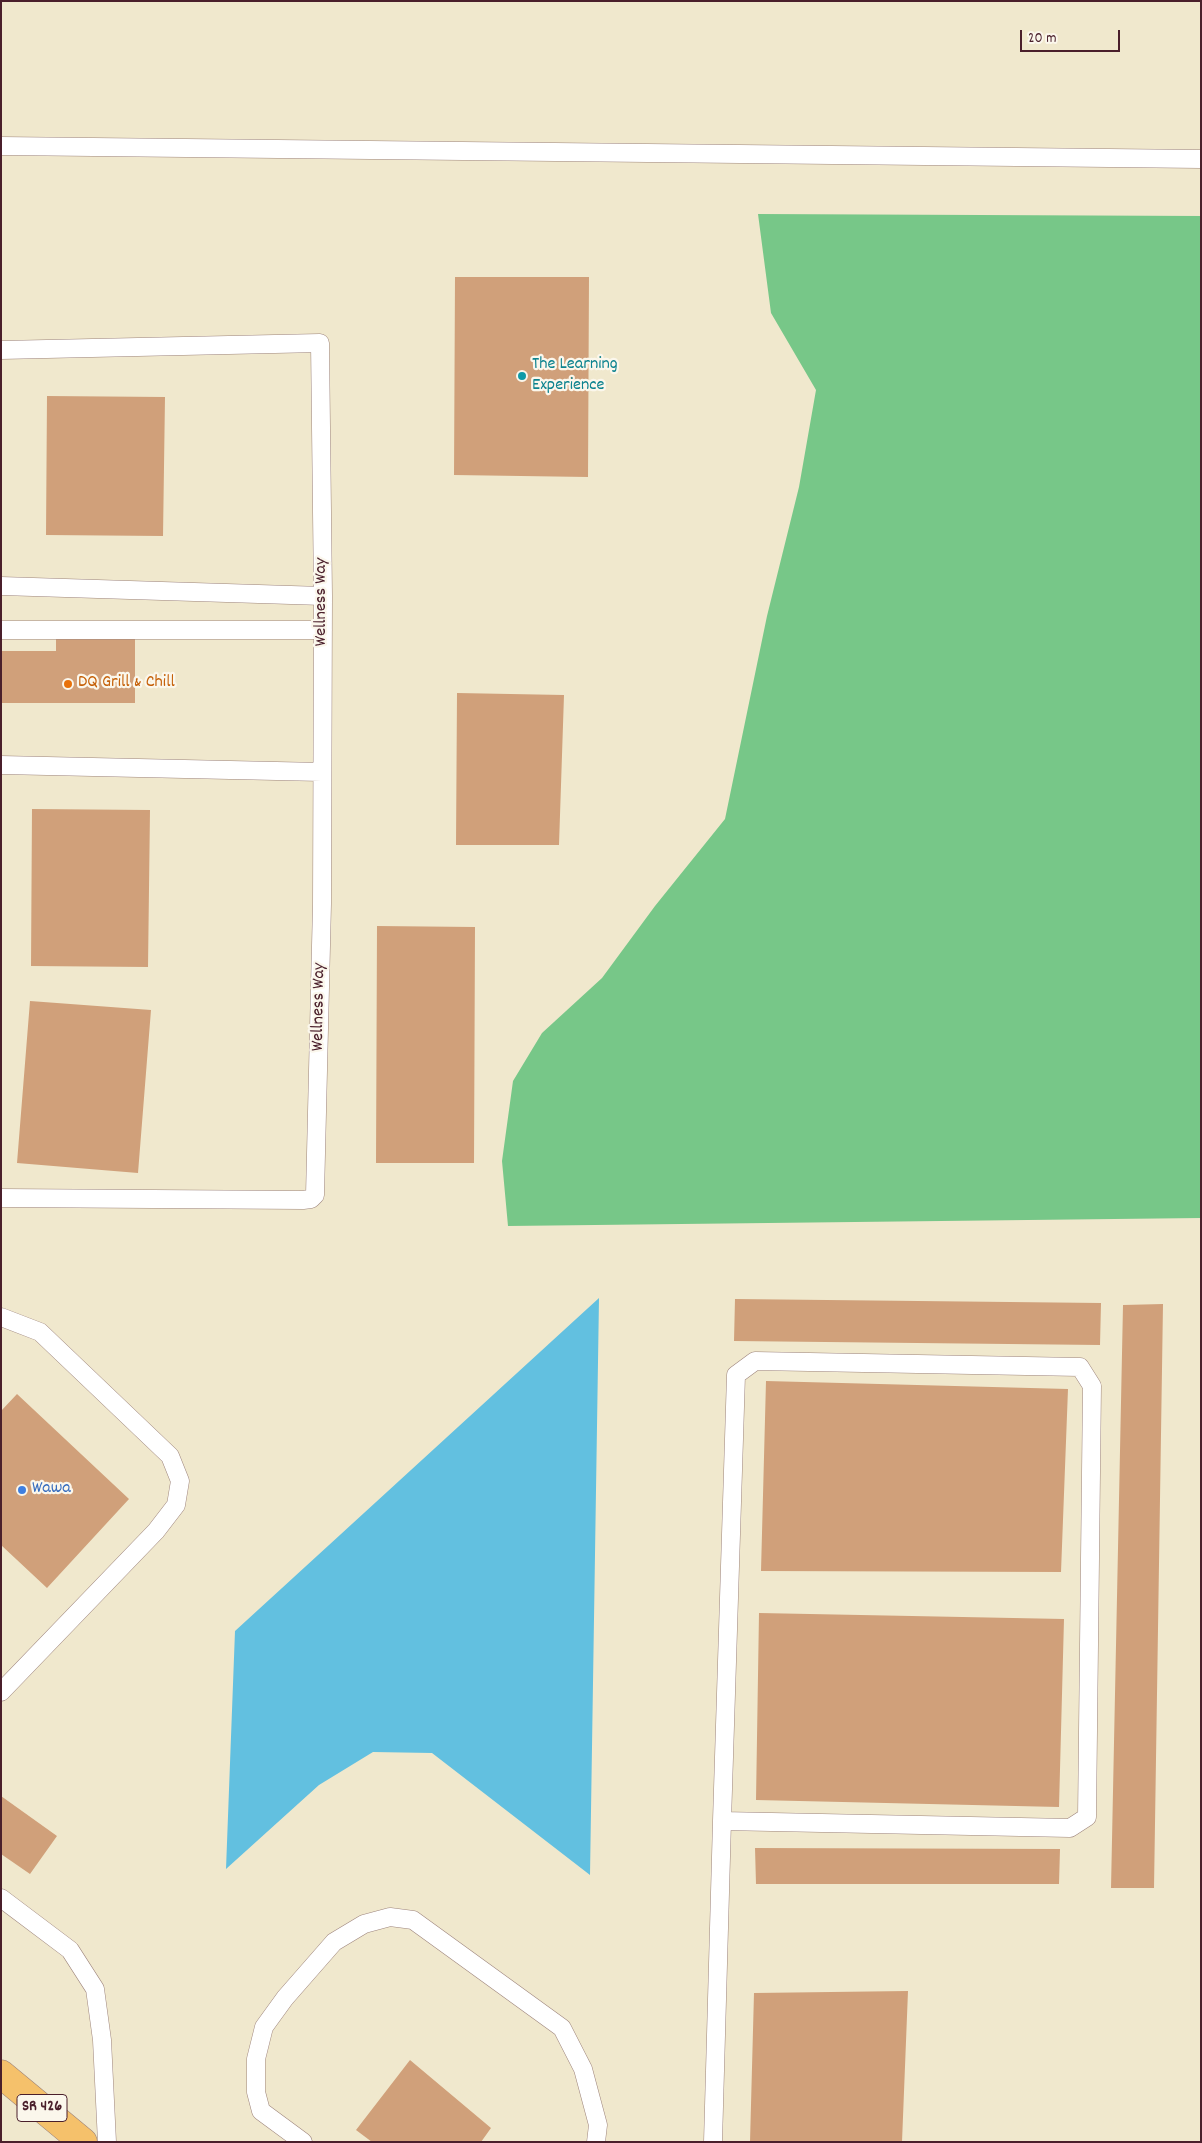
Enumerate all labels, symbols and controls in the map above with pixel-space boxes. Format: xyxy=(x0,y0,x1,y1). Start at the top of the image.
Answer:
scale bar xyxy=(1022,20,1122,52)
text: 20 m xyxy=(1028,28,1056,50)
place label: The Learning Experience xyxy=(532,355,618,398)
marker: The Learning Experience xyxy=(516,370,528,382)
street label: Wellness Way xyxy=(312,558,334,646)
place label: DQ Grill & Chill xyxy=(78,673,175,695)
marker: DQ Grill & Chill xyxy=(62,678,74,690)
street label: Wellness Way xyxy=(308,963,332,1051)
place label: Wawa xyxy=(32,1479,71,1501)
marker: Wawa xyxy=(16,1484,28,1496)
road number: SR 426 xyxy=(17,2094,67,2122)

